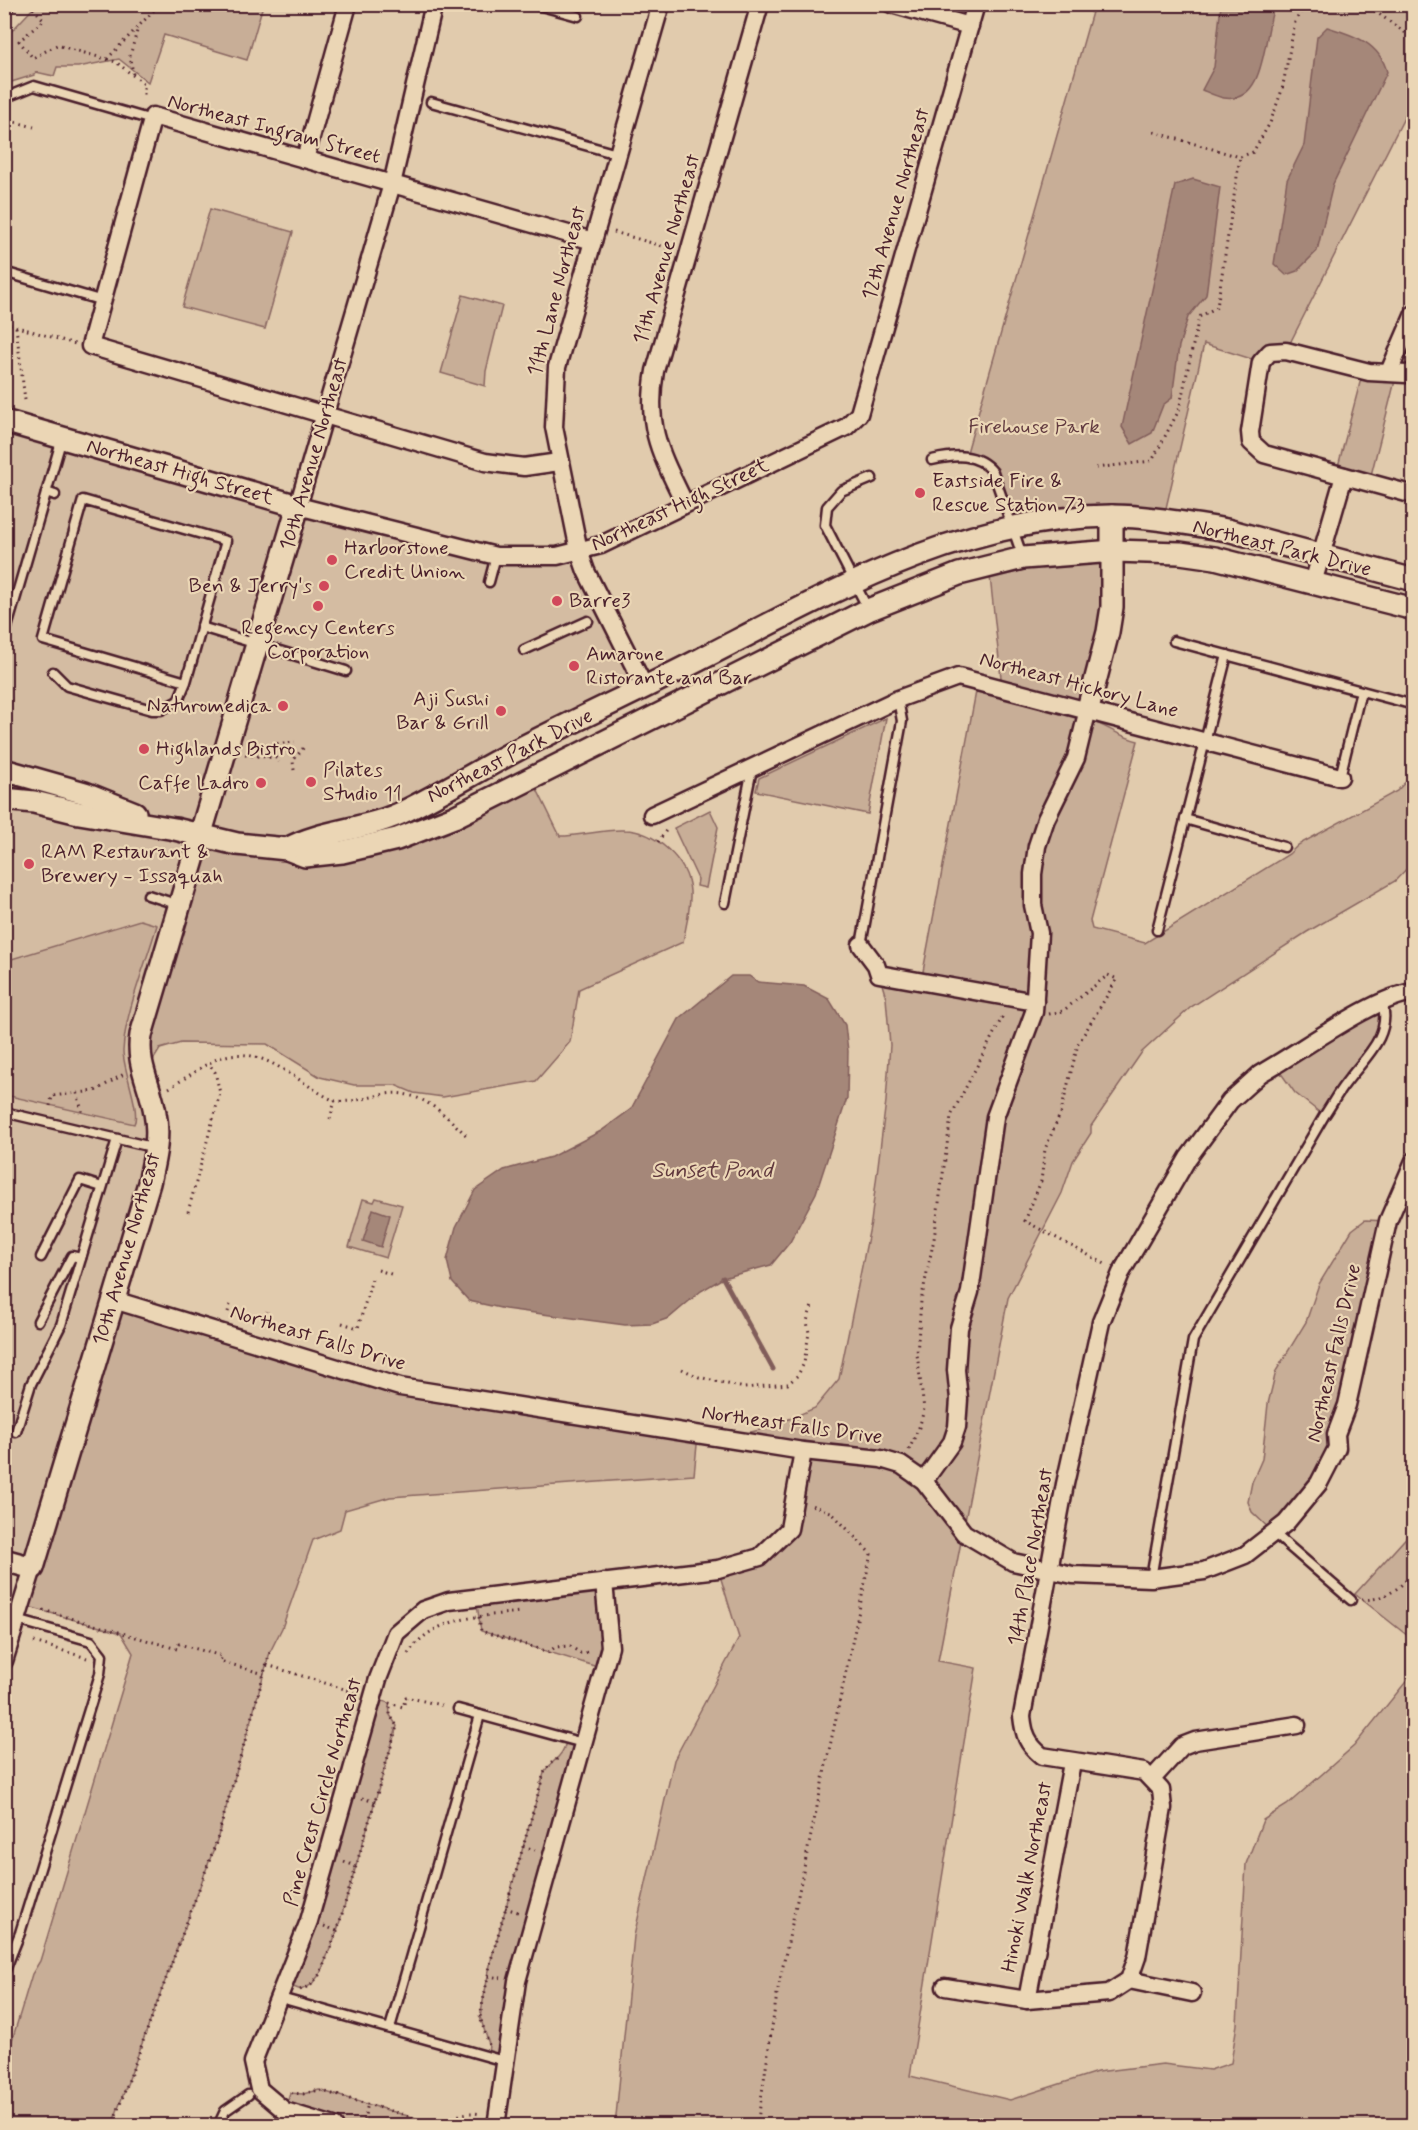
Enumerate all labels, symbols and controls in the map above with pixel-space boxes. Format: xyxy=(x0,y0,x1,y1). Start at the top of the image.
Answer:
street label: Northeast Ingram Street xyxy=(164,87,384,173)
street label: 12th Avenue Northeast xyxy=(855,104,937,303)
street label: 11th Avenue Northeast xyxy=(626,150,708,347)
street label: 11th Lane Northeast xyxy=(521,202,593,379)
street label: 10th Avenue Northeast xyxy=(273,354,355,554)
park label: Firehouse Park xyxy=(968,413,1100,441)
street label: Northeast High Street xyxy=(83,432,277,514)
street label: Northeast High Street xyxy=(587,451,775,560)
place label: Eastside Fire & Rescue Station 73 xyxy=(932,467,1085,519)
marker: Eastside Fire & Rescue Station 73 xyxy=(913,486,927,500)
street label: Northeast Park Drive xyxy=(1190,512,1374,584)
place label: Harborstone Credit Union xyxy=(344,534,465,586)
marker: Harborstone Credit Union xyxy=(325,553,339,567)
place label: Ben & Jerry's xyxy=(188,572,312,600)
marker: Ben & Jerry's xyxy=(317,579,331,593)
place label: Barre3 xyxy=(569,587,631,615)
marker: Barre3 xyxy=(550,594,564,608)
marker: Regency Centers Corporation xyxy=(311,599,325,613)
place label: Regency Centers Corporation xyxy=(241,614,395,666)
place label: Amarone Ristorante and Bar xyxy=(586,640,752,692)
street label: Northeast Hickory Lane xyxy=(977,645,1181,725)
marker: Amarone Ristorante and Bar xyxy=(567,659,581,673)
place label: Aji Sushi Bar & Grill xyxy=(396,685,489,737)
place label: Naturomedica xyxy=(147,692,271,720)
marker: Naturomedica xyxy=(276,699,290,713)
street label: Northeast Park Drive xyxy=(422,702,598,810)
marker: Aji Sushi Bar & Grill xyxy=(494,704,508,718)
place label: Highlands Bistro xyxy=(156,735,296,765)
marker: Highlands Bistro xyxy=(137,742,151,756)
place label: Pilates Studio 11 xyxy=(323,756,402,808)
place label: Caffe Ladro xyxy=(138,769,249,797)
marker: Pilates Studio 11 xyxy=(304,775,318,789)
marker: Caffe Ladro xyxy=(254,776,268,790)
place label: RAM Restaurant & Brewery - Issaquah xyxy=(41,838,223,890)
marker: RAM Restaurant & Brewery - Issaquah xyxy=(22,857,36,871)
street label: 10th Avenue Northeast xyxy=(86,1149,168,1349)
water label: Sunset Pond xyxy=(652,1157,775,1185)
street label: Northeast Falls Drive xyxy=(1300,1261,1368,1445)
street label: Northeast Falls Drive xyxy=(227,1298,409,1378)
street label: Northeast Falls Drive xyxy=(700,1398,884,1452)
street label: 14th Place Northeast xyxy=(1002,1465,1061,1648)
street label: Pine Crest Circle Northeast xyxy=(277,1674,369,1910)
street label: Hinoki Walk Northeast xyxy=(995,1779,1059,1975)

